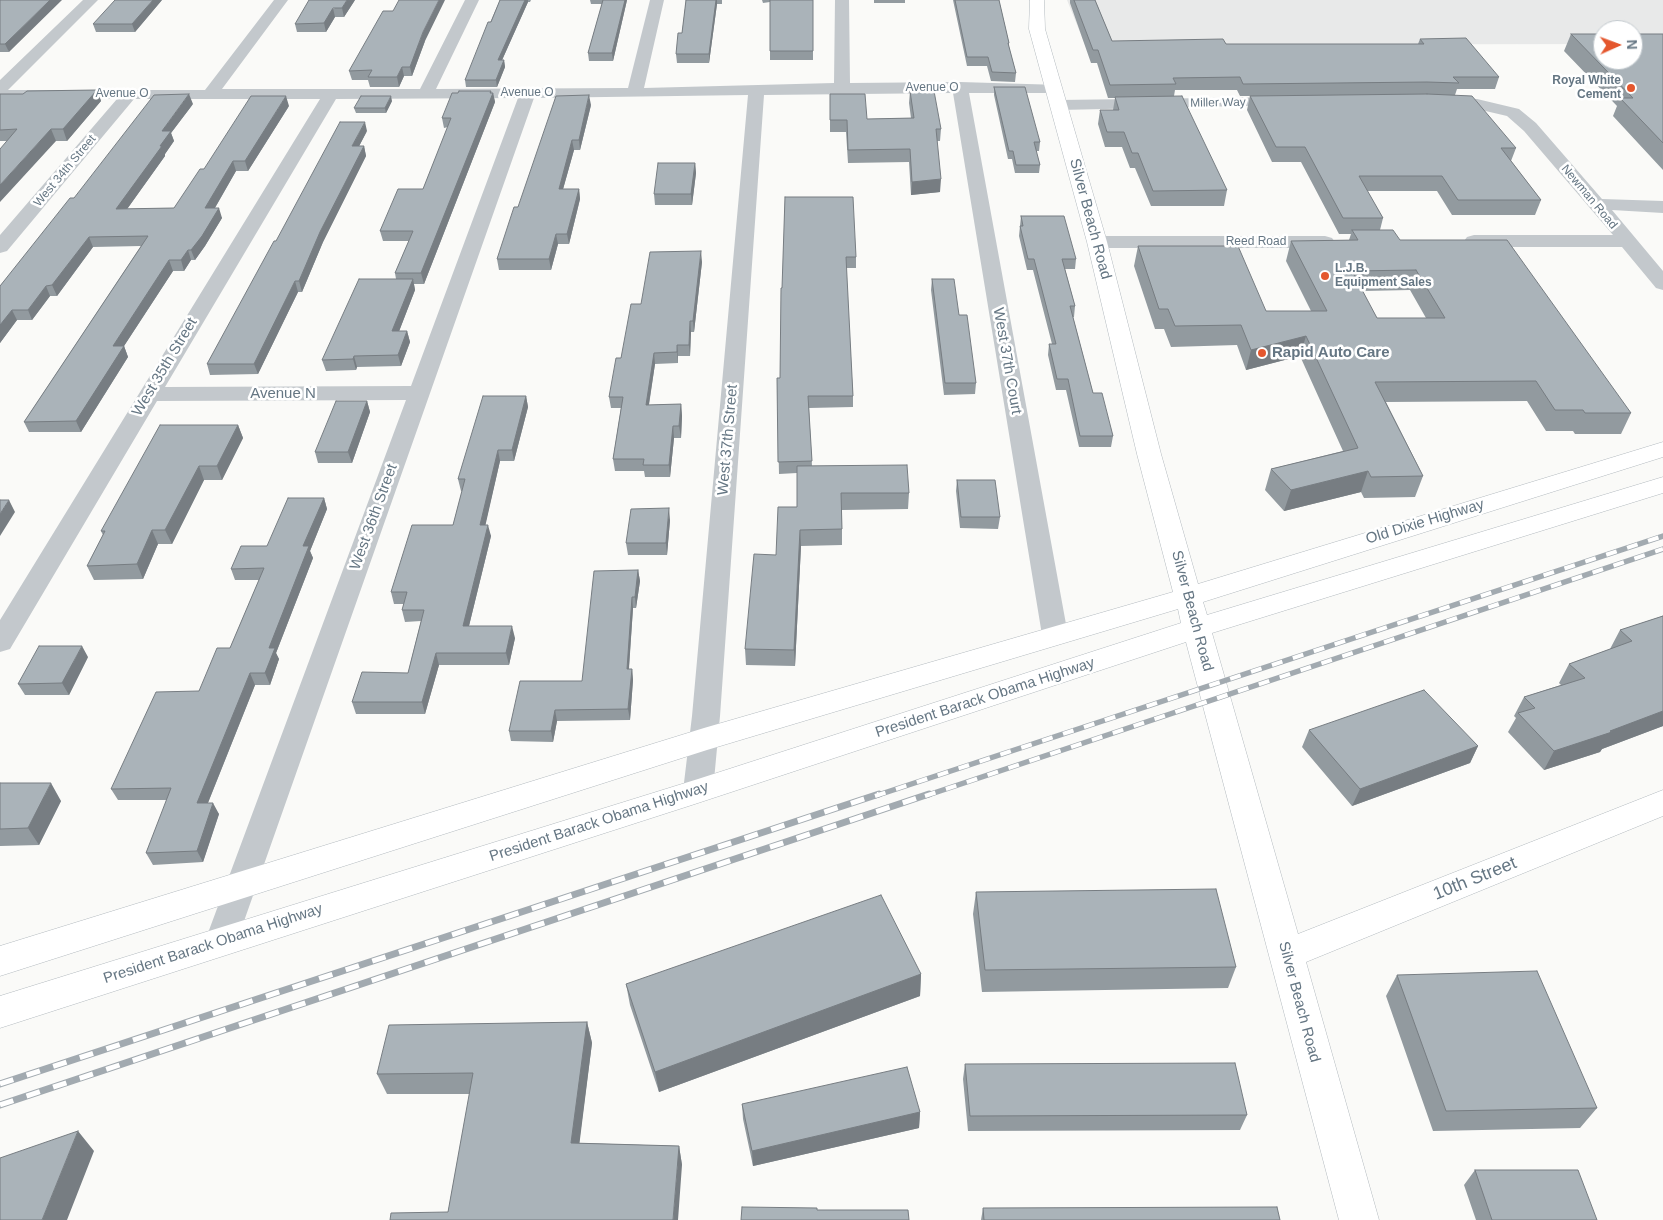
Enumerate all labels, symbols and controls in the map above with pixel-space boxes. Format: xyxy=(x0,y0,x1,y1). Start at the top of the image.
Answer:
north arrow xyxy=(1593,20,1643,70)
text: N xyxy=(1624,39,1640,50)
place label: Royal White Cement xyxy=(1552,74,1621,102)
street label: Avenue O xyxy=(905,81,959,95)
marker: Royal White Cement xyxy=(1625,82,1637,94)
street label: Avenue O xyxy=(500,86,554,100)
street label: Avenue O xyxy=(95,87,149,101)
street label: Miller Way xyxy=(1190,95,1246,111)
street label: West 34th Street xyxy=(31,132,99,210)
street label: Silver Beach Road xyxy=(1065,157,1115,281)
street label: Newman Road xyxy=(1558,162,1620,232)
street label: Reed Road xyxy=(1226,235,1286,249)
place label: L.J.B. Equipment Sales xyxy=(1335,262,1432,290)
marker: L.J.B. Equipment Sales xyxy=(1319,270,1331,282)
street label: West 37th Court xyxy=(989,306,1025,416)
street label: West 35th Street xyxy=(129,315,201,419)
place label: Rapid Auto Care xyxy=(1272,344,1390,362)
marker: Rapid Auto Care xyxy=(1256,347,1268,359)
street label: West 37th Street xyxy=(714,384,742,496)
street label: Avenue N xyxy=(250,385,316,403)
street label: West 36th Street xyxy=(346,462,402,572)
street label: Old Dixie Highway xyxy=(1364,495,1486,549)
street label: Silver Beach Road xyxy=(1167,549,1217,673)
street label: President Barack Obama Highway xyxy=(873,654,1097,742)
street label: President Barack Obama Highway xyxy=(487,778,711,866)
street label: 10th Street xyxy=(1430,852,1520,906)
street label: President Barack Obama Highway xyxy=(101,900,325,988)
street label: Silver Beach Road xyxy=(1274,940,1324,1064)

